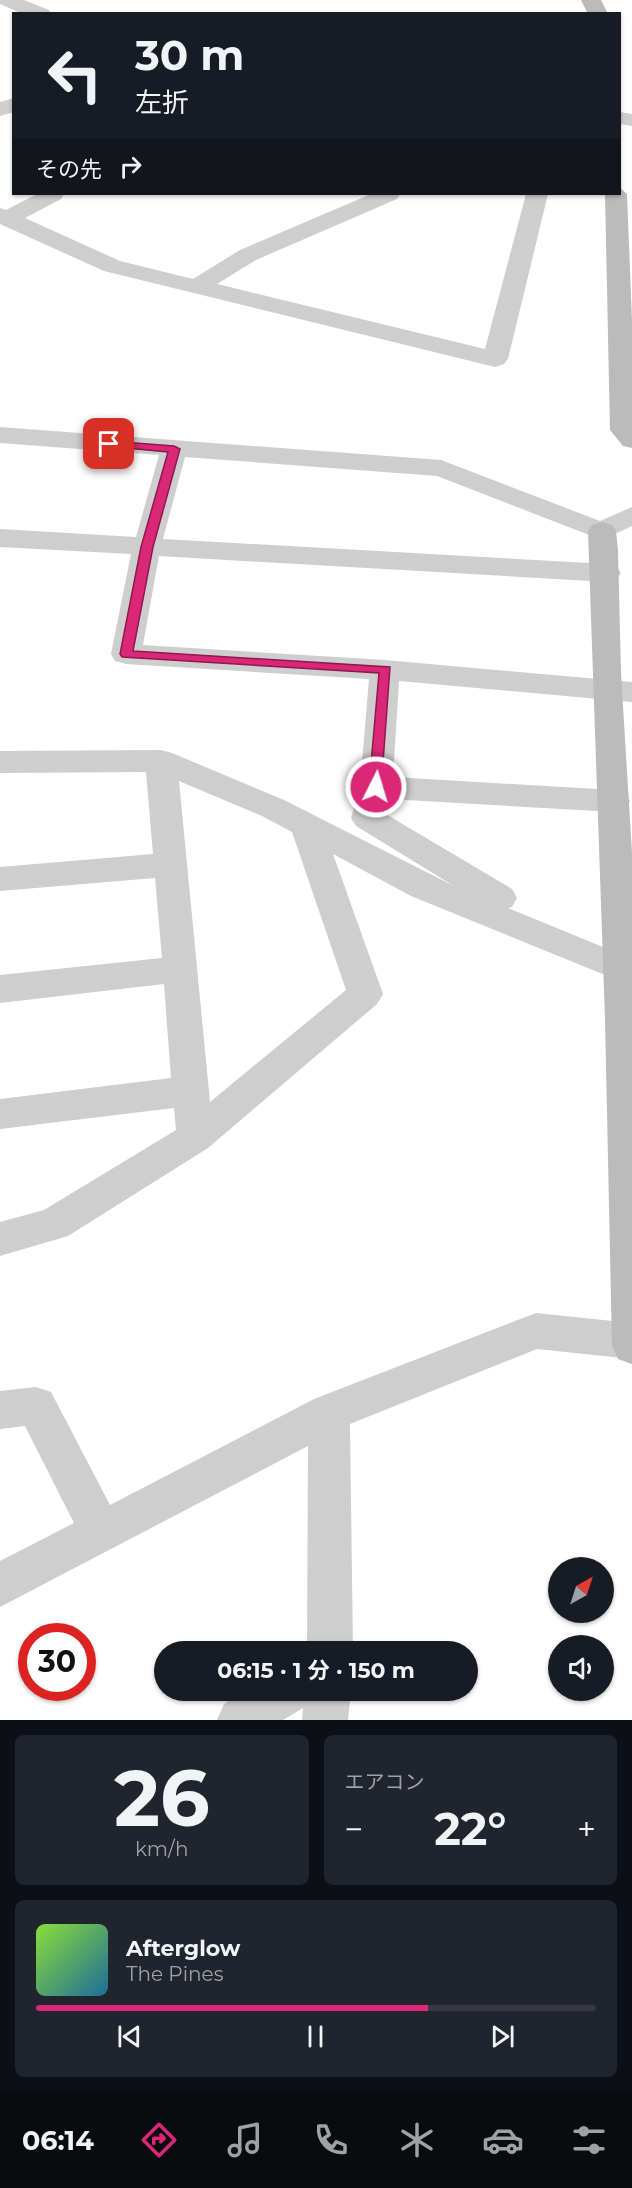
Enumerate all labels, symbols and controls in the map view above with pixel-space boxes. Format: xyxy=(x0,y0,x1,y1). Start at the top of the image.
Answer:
text: 30 m xyxy=(135,29,244,81)
icon: left xyxy=(36,36,114,114)
text: 左折 xyxy=(135,86,189,119)
icon: right xyxy=(114,150,147,183)
text: その先 xyxy=(36,156,102,183)
pin xyxy=(83,418,134,469)
icon: arrive xyxy=(92,427,125,460)
position arrow xyxy=(344,755,408,819)
north arrow xyxy=(548,1557,614,1623)
map controls xyxy=(548,1557,614,1701)
speed limit sign: 30 xyxy=(18,1623,96,1701)
button: sound xyxy=(548,1635,614,1701)
text: 06:15 · 1 分 · 150 m xyxy=(217,1657,415,1684)
text: 26 xyxy=(114,1750,210,1846)
text: エアコン xyxy=(345,1770,425,1794)
text: 22° xyxy=(434,1801,506,1856)
text: − xyxy=(345,1809,363,1849)
text: + xyxy=(577,1809,596,1849)
text: km/h xyxy=(135,1837,188,1861)
text: Afterglow xyxy=(126,1935,240,1962)
text: The Pines xyxy=(126,1962,223,1986)
icon: previous xyxy=(113,2020,146,2053)
icon: pause xyxy=(299,2020,332,2053)
icon: next xyxy=(486,2020,519,2053)
icon: directions xyxy=(138,2119,180,2161)
icon: music xyxy=(224,2119,266,2161)
icon: phone xyxy=(310,2119,352,2161)
icon: climate xyxy=(396,2119,438,2161)
icon: car xyxy=(482,2119,524,2161)
icon: filters xyxy=(568,2119,610,2161)
text: 06:14 xyxy=(22,2124,94,2157)

